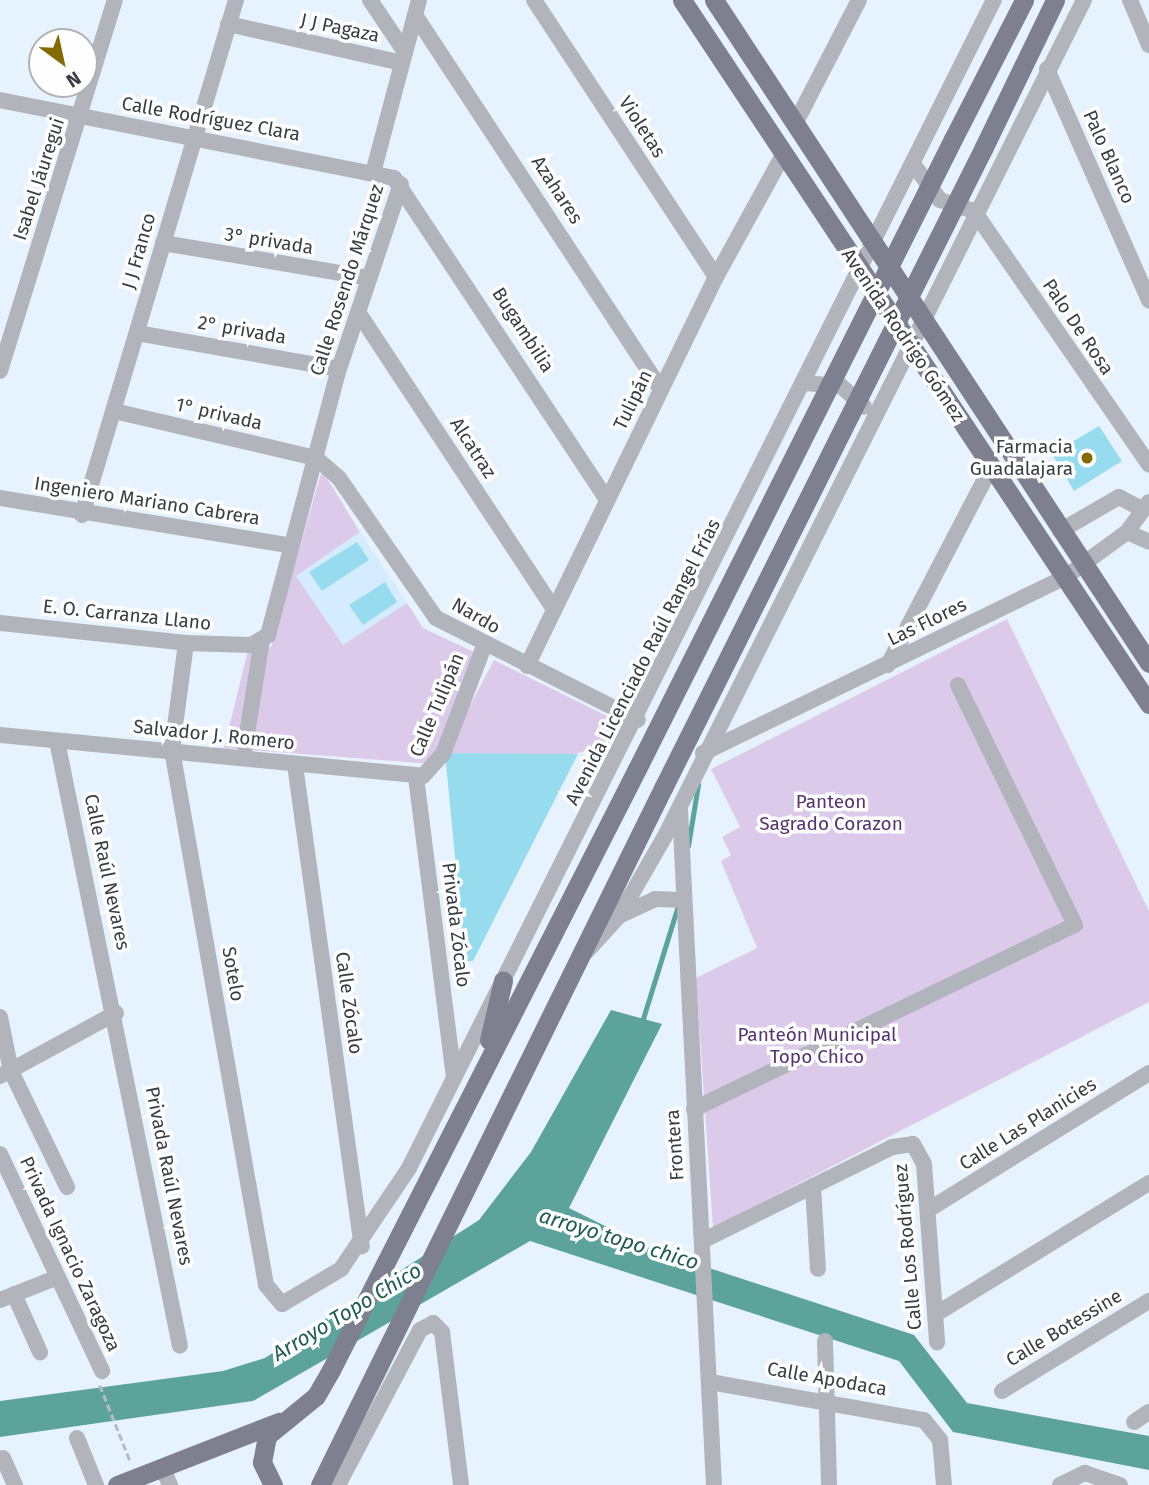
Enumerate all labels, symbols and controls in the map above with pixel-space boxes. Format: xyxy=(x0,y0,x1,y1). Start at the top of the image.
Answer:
street label: J J Pagaza xyxy=(298,9,382,47)
north arrow xyxy=(28,28,98,98)
text: N xyxy=(62,66,85,92)
street label: Calle Rodríguez Clara xyxy=(120,92,302,146)
street label: Violetas xyxy=(614,92,670,162)
street label: Palo Blanco xyxy=(1078,107,1140,207)
street label: Isabel Jáuregui xyxy=(8,115,70,243)
street label: Azahares xyxy=(527,152,587,228)
street label: Calle Rosendo Márquez xyxy=(305,181,389,379)
street label: J J Franco xyxy=(117,210,161,292)
street label: 3° privada xyxy=(223,223,315,259)
street label: Avenida Rodrigo Gómez xyxy=(837,244,969,426)
street label: Palo De Rosa xyxy=(1038,275,1118,379)
street label: Bugambilia xyxy=(487,283,559,377)
street label: 2° privada xyxy=(196,311,288,349)
street label: Tulipán xyxy=(609,366,657,434)
street label: 1° privada xyxy=(173,393,265,435)
street label: Alcatraz xyxy=(445,413,501,483)
place label: Farmacia Guadalajara xyxy=(970,436,1073,480)
marker: Farmacia Guadalajara xyxy=(1079,450,1095,466)
street label: Ingeniero Mariano Cabrera xyxy=(33,472,261,530)
street label: Avenida Licenciado Raúl Rangel Frías xyxy=(561,515,725,809)
street label: Nardo xyxy=(448,593,504,639)
street label: Las Flores xyxy=(884,593,970,651)
street label: E. O. Carranza Llano xyxy=(42,595,212,635)
street label: Calle Tulipán xyxy=(405,650,469,760)
street label: Salvador J. Romero xyxy=(132,715,296,755)
park label: Panteon Sagrado Corazon xyxy=(759,791,903,835)
street label: Calle Raúl Nevares xyxy=(79,792,135,952)
street label: Privada Zócalo xyxy=(437,861,475,989)
street label: Sotelo xyxy=(217,945,249,1003)
street label: Calle Zócalo xyxy=(331,950,367,1056)
park label: Panteón Municipal Topo Chico xyxy=(737,1024,897,1068)
street label: Calle Las Planicies xyxy=(955,1073,1101,1175)
street label: Privada Raúl Nevares xyxy=(141,1085,197,1267)
street label: Frontera xyxy=(661,1108,689,1182)
street label: Privada Ignacio Zaragoza xyxy=(15,1153,125,1355)
street label: Calle Los Rodríguez xyxy=(889,1163,927,1331)
water label: arroyo topo chico xyxy=(536,1203,702,1275)
water label: Arroyo Topo Chico xyxy=(268,1258,426,1366)
street label: Calle Botessine xyxy=(1002,1284,1126,1372)
street label: Calle Apodaca xyxy=(765,1357,889,1401)

